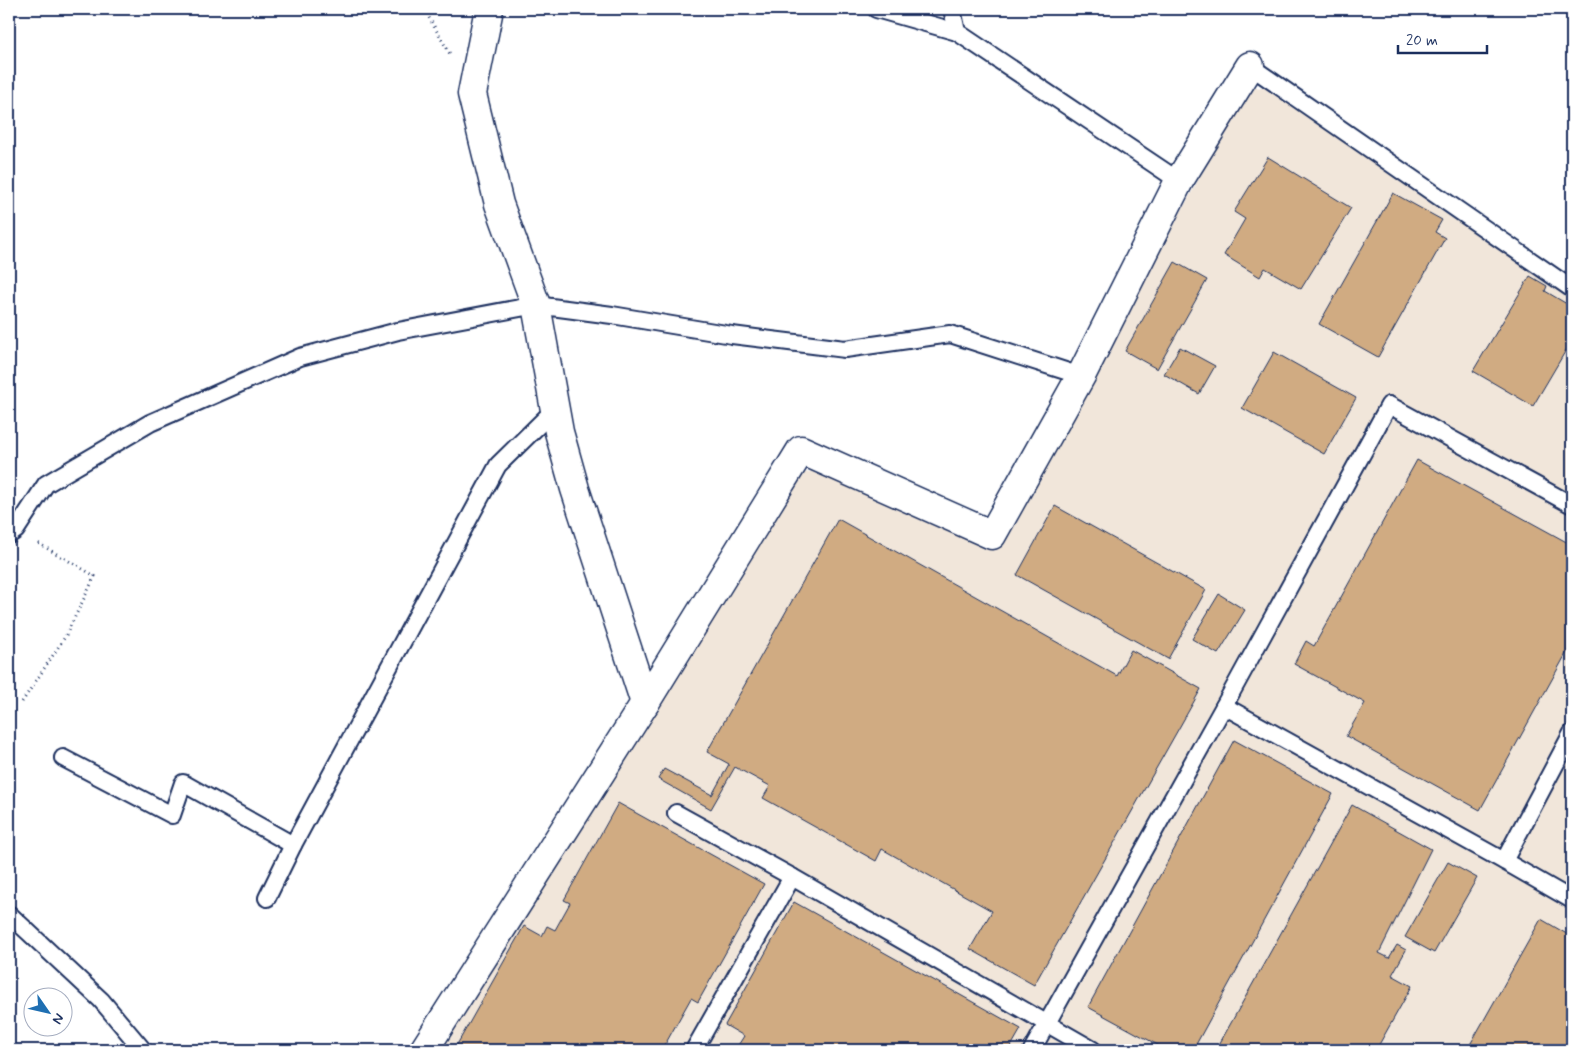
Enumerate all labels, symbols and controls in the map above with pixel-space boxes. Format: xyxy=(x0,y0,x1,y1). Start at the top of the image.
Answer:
scale bar xyxy=(1398,22,1487,54)
text: 20 m xyxy=(1406,31,1438,51)
north arrow xyxy=(22,986,72,1036)
text: N xyxy=(48,1010,68,1028)

